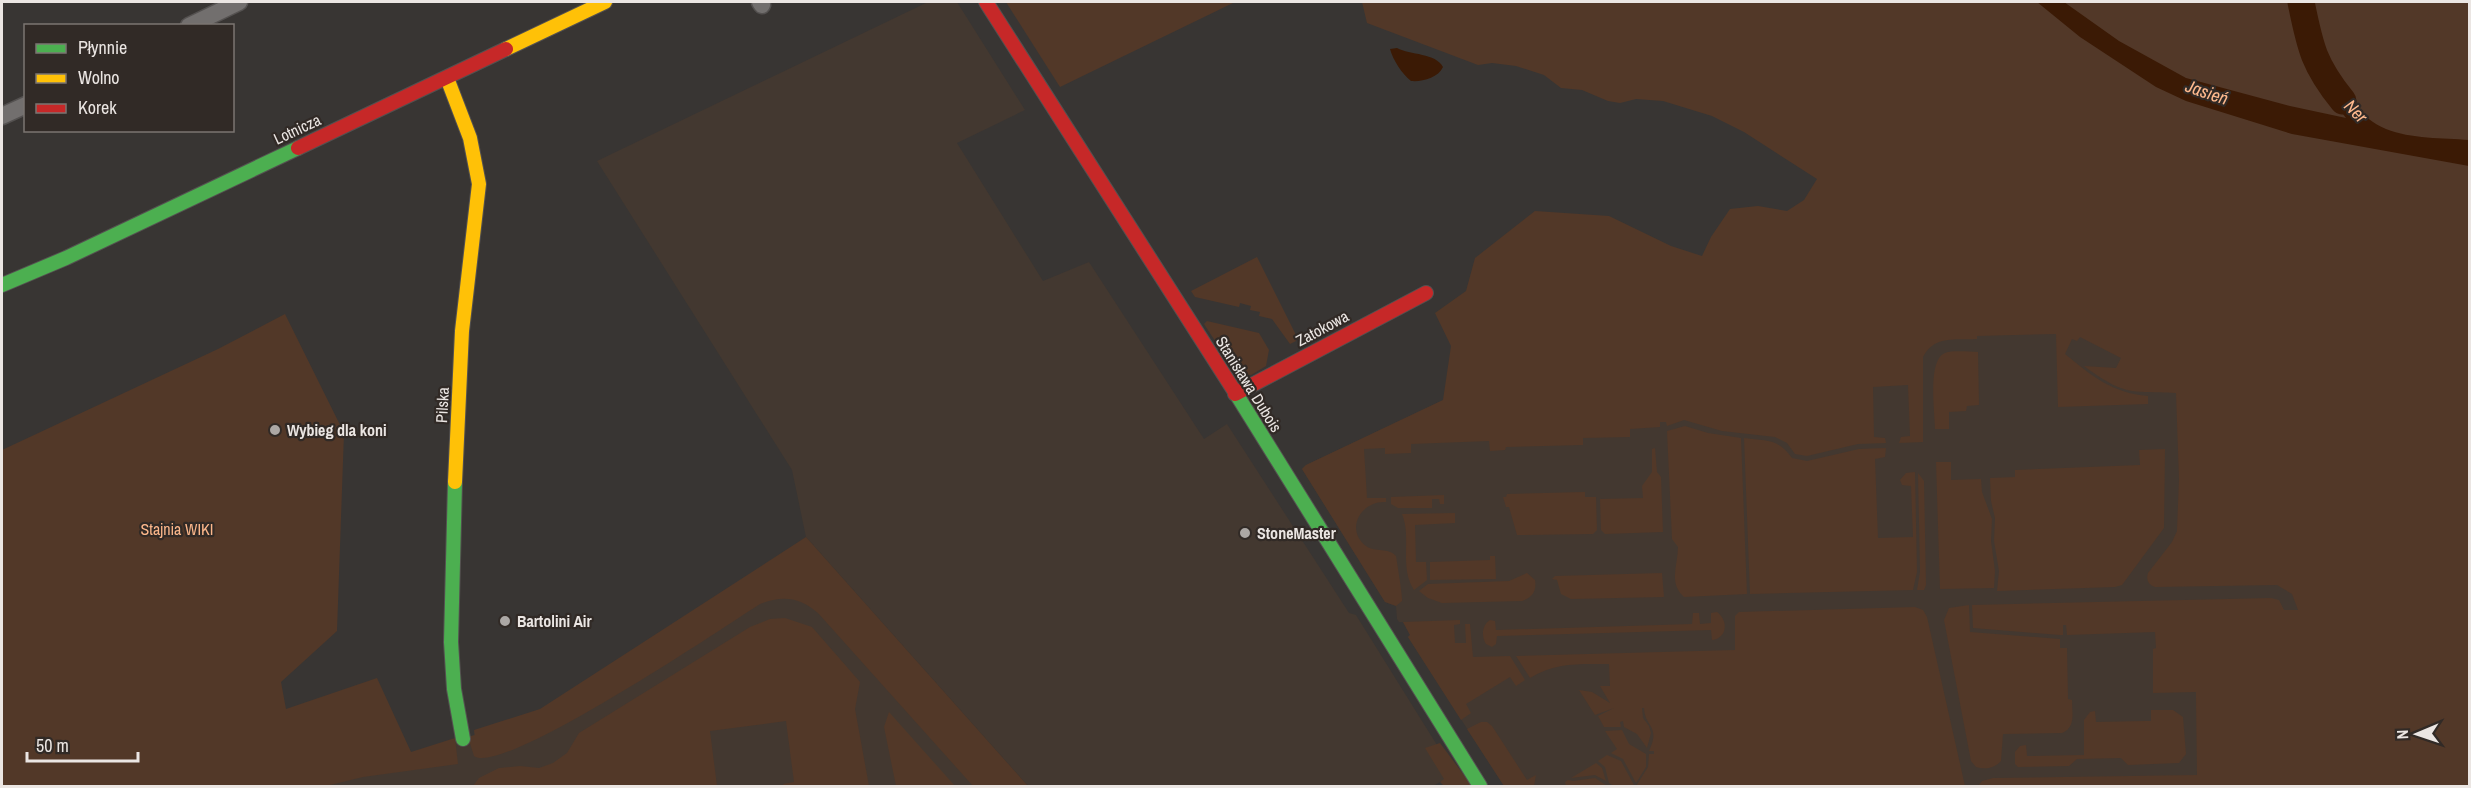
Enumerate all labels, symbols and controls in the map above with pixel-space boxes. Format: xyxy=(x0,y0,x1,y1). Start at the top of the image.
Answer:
legend xyxy=(24,24,234,132)
text: Płynnie xyxy=(78,35,127,60)
text: Wolno xyxy=(78,65,120,90)
water label: Jasień xyxy=(2181,73,2232,111)
water label: Ner xyxy=(2339,94,2374,129)
text: Korek xyxy=(78,95,117,120)
street label: Lotnicza xyxy=(270,108,325,149)
street label: Zatokowa xyxy=(1292,305,1353,351)
street label: Stanisława Dubois xyxy=(1211,332,1287,436)
street label: Pilska xyxy=(430,386,454,423)
place label: Wybieg dla koni xyxy=(287,419,387,441)
marker: Wybieg dla koni xyxy=(268,423,282,437)
park label: Stajnia WIKI xyxy=(141,518,213,540)
place label: StoneMaster xyxy=(1257,522,1337,544)
marker: StoneMaster xyxy=(1238,526,1252,540)
place label: Bartolini Air xyxy=(517,610,593,632)
marker: Bartolini Air xyxy=(498,614,512,628)
north arrow xyxy=(2387,704,2447,764)
scale bar xyxy=(27,725,138,763)
text: N xyxy=(2391,729,2413,740)
text: 50 m xyxy=(36,733,69,758)

